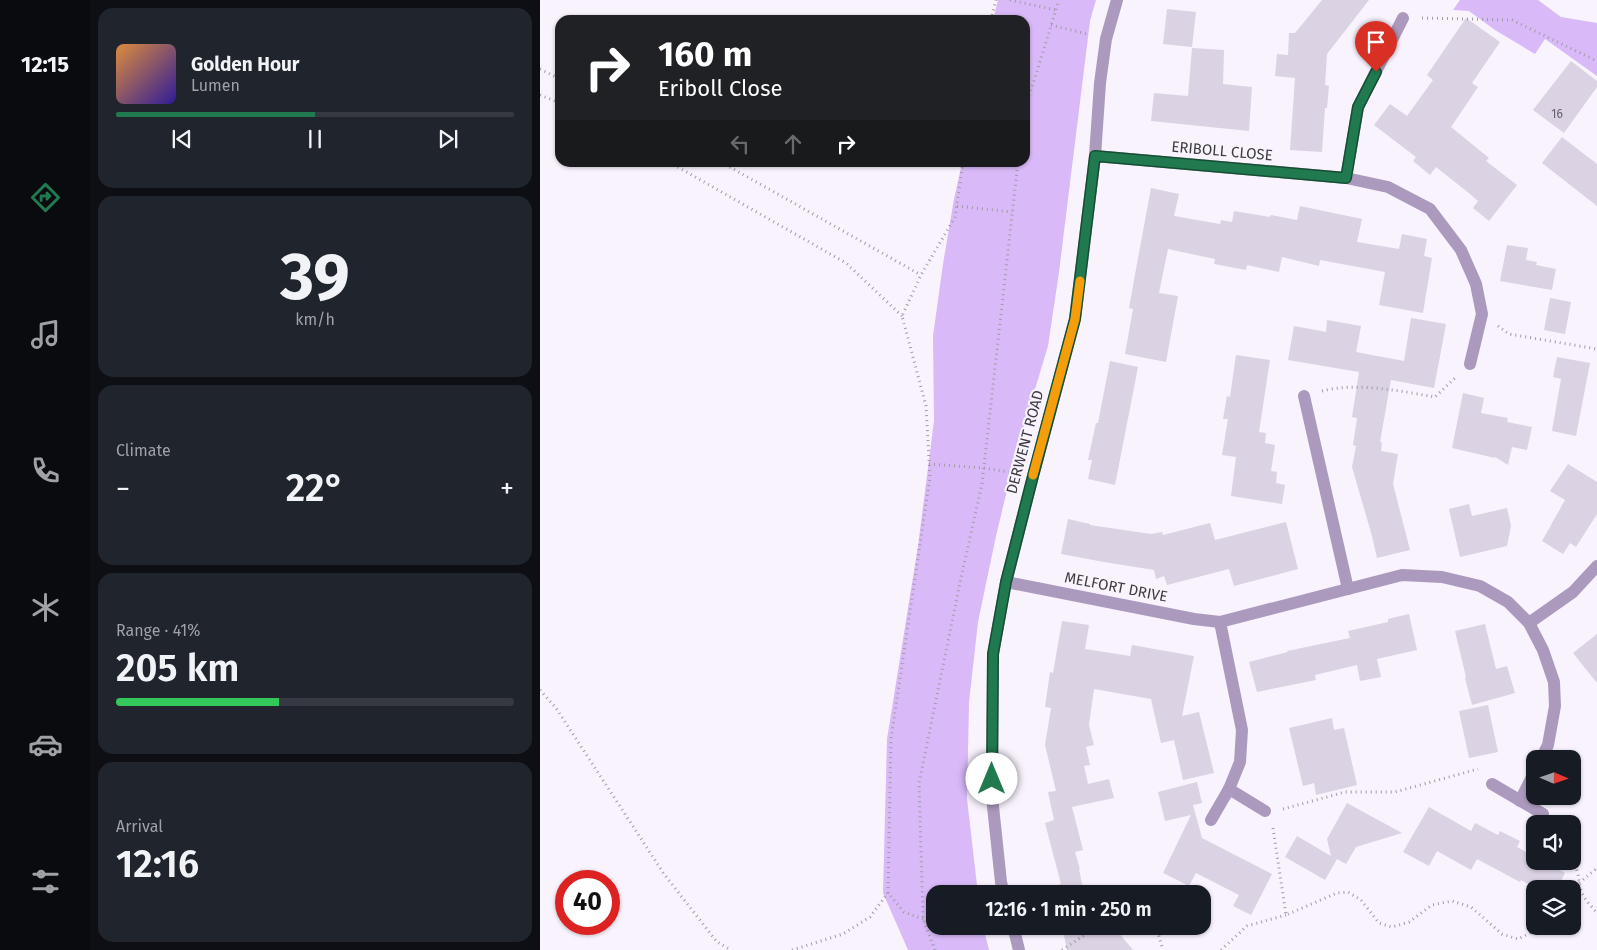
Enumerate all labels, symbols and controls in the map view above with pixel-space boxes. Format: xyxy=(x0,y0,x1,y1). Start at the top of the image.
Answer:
pin xyxy=(1355,21,1397,72)
icon: arrive xyxy=(1362,28,1390,56)
text: 160 m xyxy=(658,33,752,75)
icon: right xyxy=(575,35,640,100)
text: 12:15 xyxy=(21,51,69,78)
text: Golden Hour xyxy=(191,53,300,76)
text: Eriboll Close xyxy=(658,75,782,102)
text: Lumen xyxy=(191,76,240,95)
house number: 16 xyxy=(1551,107,1563,121)
icon: previous xyxy=(168,125,196,153)
icon: pause xyxy=(301,125,329,153)
icon: next xyxy=(434,125,462,153)
icon: left xyxy=(726,130,754,158)
icon: ahead xyxy=(779,130,807,158)
icon: right xyxy=(832,130,860,158)
street label: ERIBOLL CLOSE xyxy=(1171,138,1273,164)
icon: directions xyxy=(28,180,63,215)
text: 39 xyxy=(280,238,350,316)
text: km/h xyxy=(295,310,335,329)
icon: music xyxy=(28,317,63,352)
street label: DERWENT ROAD xyxy=(1003,388,1047,496)
text: Climate xyxy=(116,441,171,460)
icon: phone xyxy=(28,453,63,488)
text: 22° xyxy=(286,465,344,511)
text: − xyxy=(116,472,130,505)
text: + xyxy=(500,472,514,505)
street label: MELFORT DRIVE xyxy=(1063,568,1169,606)
icon: climate xyxy=(28,590,63,625)
text: Range · 41% xyxy=(116,621,200,640)
text: 205 km xyxy=(116,645,240,691)
icon: car xyxy=(28,727,63,762)
north arrow xyxy=(1526,750,1581,805)
map controls xyxy=(1526,750,1581,935)
position arrow xyxy=(965,752,1017,804)
button: sound xyxy=(1526,815,1581,870)
text: Arrival xyxy=(116,817,163,836)
text: 12:16 xyxy=(116,841,199,887)
icon: filters xyxy=(28,864,63,899)
speed limit sign: 40 xyxy=(555,870,620,935)
button: layers xyxy=(1526,880,1581,935)
text: 12:16 · 1 min · 250 m xyxy=(985,898,1152,921)

